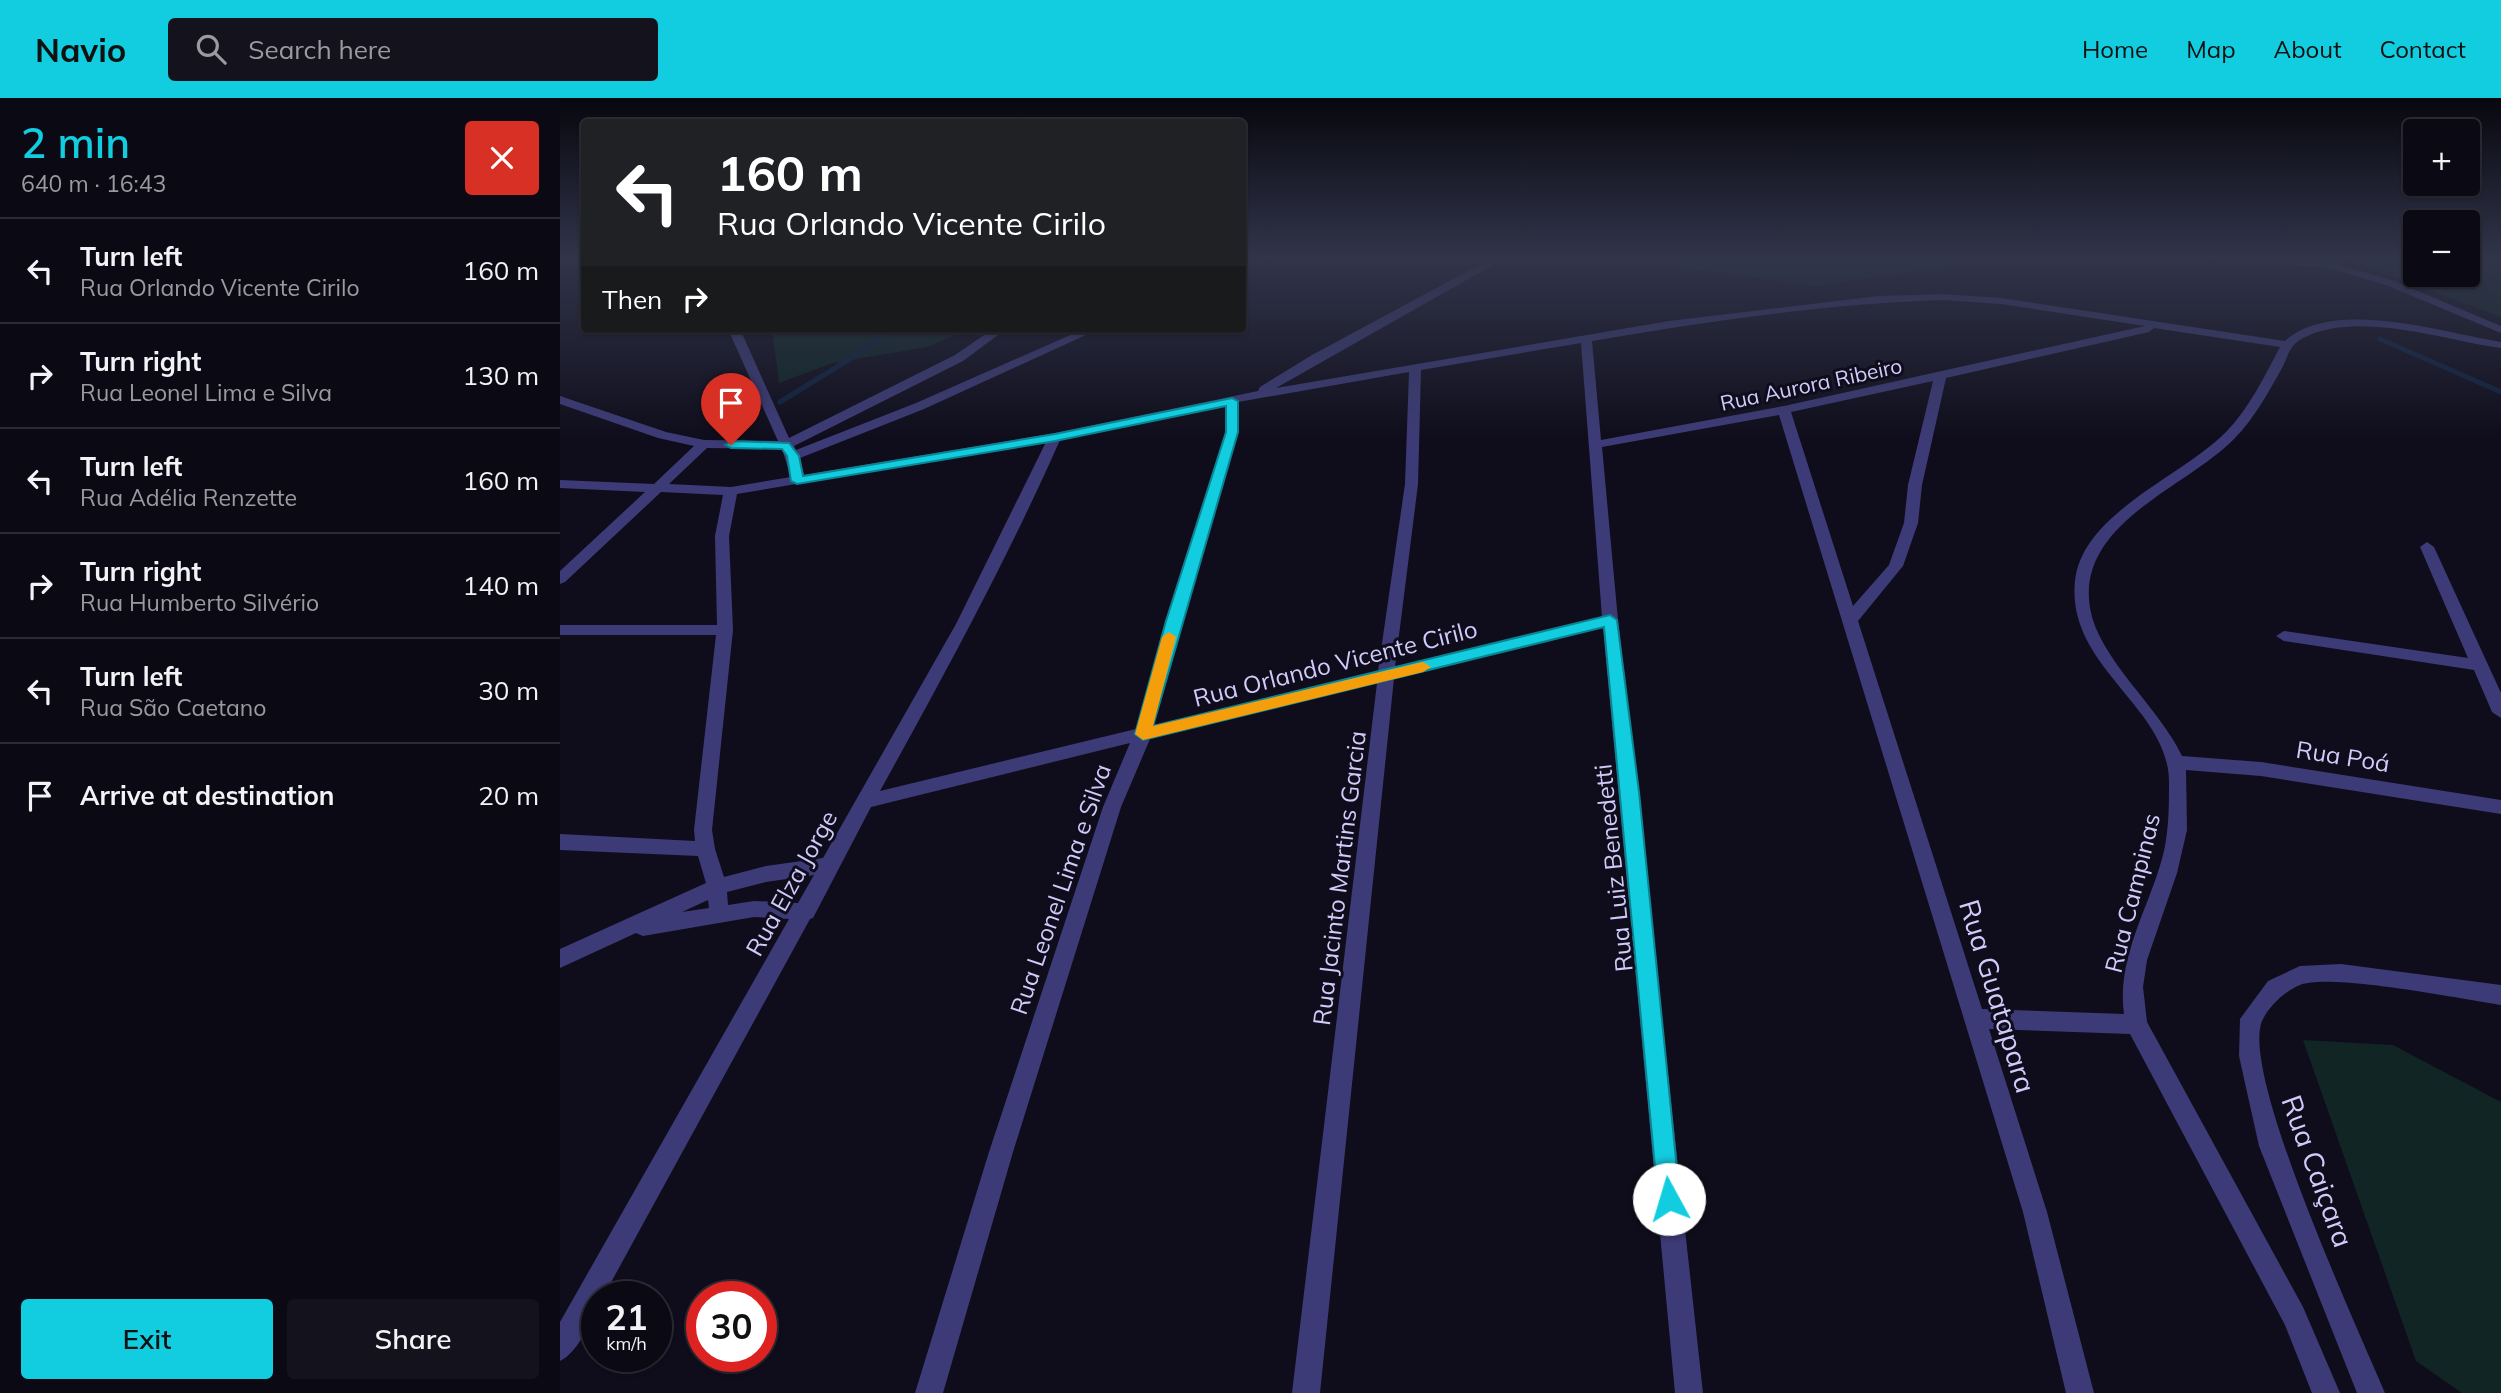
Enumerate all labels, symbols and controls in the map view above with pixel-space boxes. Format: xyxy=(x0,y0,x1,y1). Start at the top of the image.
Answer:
search box xyxy=(168,18,658,81)
text: Navio xyxy=(35,29,126,70)
icon: search xyxy=(192,30,230,68)
text: Search here xyxy=(248,33,391,66)
text: Home xyxy=(2082,34,2148,64)
text: Map xyxy=(2186,34,2236,64)
text: About xyxy=(2274,34,2342,64)
text: Contact xyxy=(2380,34,2466,64)
text: 2 min xyxy=(21,116,130,169)
map controls xyxy=(2403,119,2480,287)
button: + xyxy=(2403,119,2480,196)
button: close xyxy=(465,121,539,195)
text: 160 m xyxy=(717,142,863,203)
icon: left xyxy=(602,147,693,238)
text: 640 m · 16:43 xyxy=(21,169,166,198)
text: Rua Orlando Vicente Cirilo xyxy=(717,203,1106,243)
button: − xyxy=(2403,210,2480,287)
text: Turn left xyxy=(80,240,182,273)
icon: left xyxy=(21,252,59,290)
text: 160 m xyxy=(463,254,539,287)
text: Rua Orlando Vicente Cirilo xyxy=(80,273,360,302)
icon: right xyxy=(676,280,714,318)
text: Then xyxy=(602,283,662,316)
text: Turn right xyxy=(80,345,201,378)
street label: Rua Aurora Ribeiro xyxy=(1718,352,1904,416)
icon: right xyxy=(21,357,59,395)
text: 130 m xyxy=(463,359,539,392)
pin xyxy=(701,373,761,445)
text: Rua Leonel Lima e Silva xyxy=(80,378,332,407)
icon: arrive xyxy=(712,384,750,422)
text: Turn left xyxy=(80,450,182,483)
icon: left xyxy=(21,462,59,500)
text: 160 m xyxy=(463,464,539,497)
text: Rua Adélia Renzette xyxy=(80,483,297,512)
text: Turn right xyxy=(80,555,201,588)
icon: right xyxy=(21,567,59,605)
text: 140 m xyxy=(463,569,539,602)
text: Rua Humberto Silvério xyxy=(80,588,319,617)
street label: Rua Orlando Vicente Cirilo xyxy=(1190,613,1480,713)
text: Turn left xyxy=(80,660,182,693)
icon: left xyxy=(21,672,59,710)
text: 30 m xyxy=(478,674,539,707)
text: Rua São Caetano xyxy=(80,693,266,722)
street label: Rua Jacinto Martins Garcia xyxy=(1306,729,1372,1027)
street label: Rua Poá xyxy=(2294,734,2392,778)
street label: Rua Leonel Lima e Silva xyxy=(1003,760,1117,1018)
street label: Rua Luiz Benedetti xyxy=(1587,763,1639,973)
icon: arrive xyxy=(21,777,59,815)
text: Arrive at destination xyxy=(80,779,335,812)
text: 20 m xyxy=(478,779,539,812)
street label: Rua Elza Jorge xyxy=(739,805,843,961)
street label: Rua Campinas xyxy=(2098,810,2166,976)
street label: Rua Guatapara xyxy=(1952,895,2044,1097)
street label: Rua Caiçara xyxy=(2274,1090,2362,1252)
position arrow xyxy=(1632,1162,1706,1236)
speed limit sign: 30 xyxy=(686,1281,777,1372)
text: 21 xyxy=(605,1295,648,1339)
button: Exit xyxy=(21,1299,273,1379)
button: Share xyxy=(287,1299,539,1379)
text: km/h xyxy=(606,1332,647,1355)

